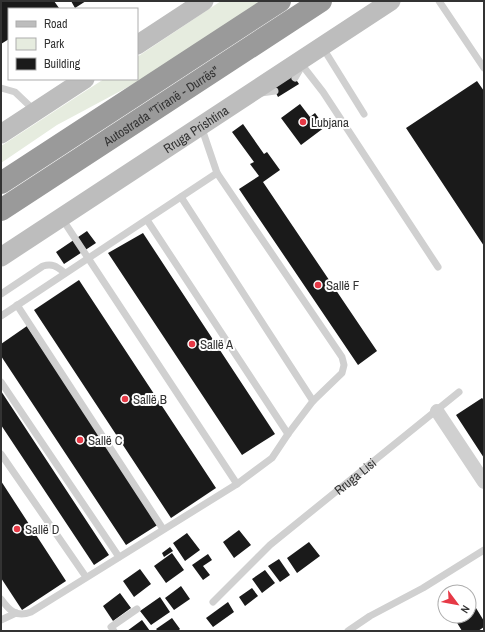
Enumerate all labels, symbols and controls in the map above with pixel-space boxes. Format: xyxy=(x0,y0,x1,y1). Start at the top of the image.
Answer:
legend xyxy=(8,8,138,80)
text: Road xyxy=(44,16,68,32)
text: Park xyxy=(44,36,64,52)
text: Building xyxy=(44,56,81,72)
street label: Autostrada "Tiranë - Durrës" xyxy=(99,62,222,150)
street label: Rruga Prishtina xyxy=(160,102,232,157)
place label: Lubjana xyxy=(311,114,349,131)
marker: Lubjana xyxy=(298,117,308,127)
place label: Sallë F xyxy=(326,277,360,294)
marker: Sallë F xyxy=(313,280,323,290)
place label: Sallë A xyxy=(200,336,234,353)
marker: Sallë A xyxy=(187,339,197,349)
place label: Sallë B xyxy=(133,391,167,408)
marker: Sallë B xyxy=(120,394,130,404)
place label: Sallë C xyxy=(88,432,123,449)
marker: Sallë C xyxy=(75,435,85,445)
street label: Rruga Lisi xyxy=(331,454,380,499)
place label: Sallë D xyxy=(25,521,60,538)
marker: Sallë D xyxy=(12,524,22,534)
north arrow xyxy=(437,584,477,624)
text: N xyxy=(458,603,473,616)

